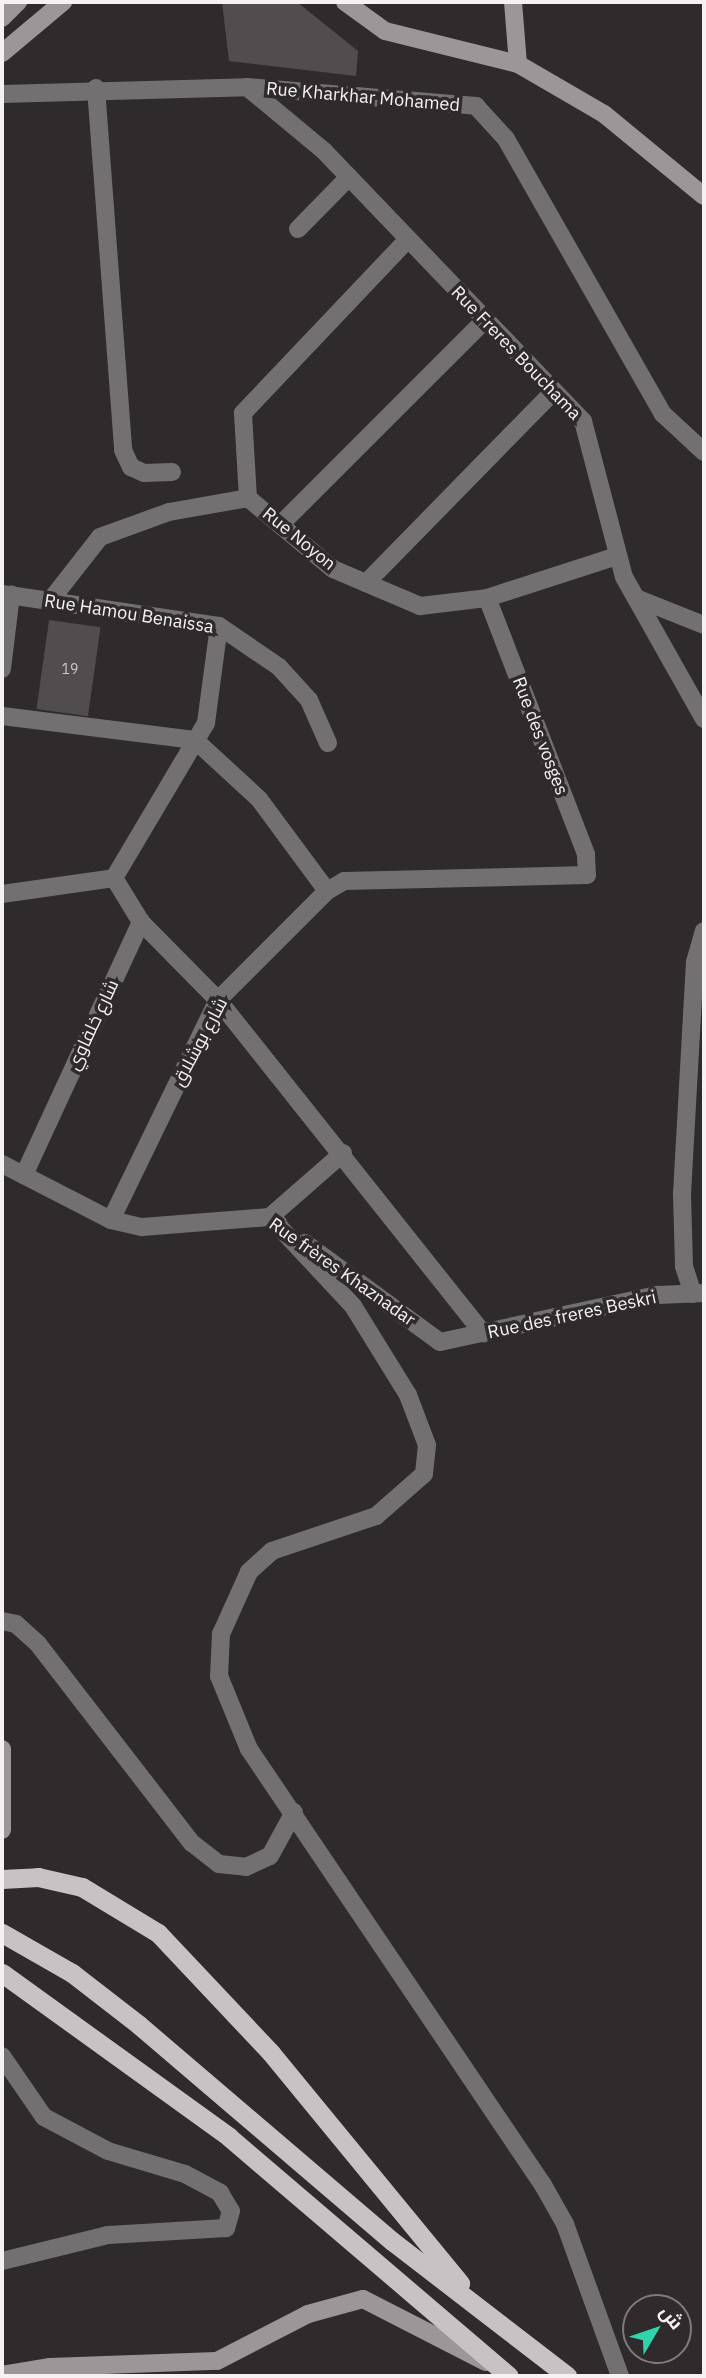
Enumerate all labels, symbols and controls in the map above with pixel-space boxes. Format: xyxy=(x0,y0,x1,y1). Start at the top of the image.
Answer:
street label: Rue Kharkhar Mohamed xyxy=(265,78,461,116)
street label: Rue Freres Bouchama xyxy=(447,282,585,424)
street label: Rue Noyon xyxy=(258,503,340,575)
street label: Rue Hamou Benaissa xyxy=(43,590,215,638)
house number: 19 xyxy=(62,661,78,677)
street label: Rue des vosges xyxy=(508,674,572,798)
street label: شارع خلفاوي xyxy=(63,976,123,1074)
street label: شارع بوشلاق xyxy=(168,994,232,1090)
street label: Rue frères Khaznadar xyxy=(265,1213,419,1331)
street label: Rue des freres Beskri xyxy=(486,1287,658,1343)
north arrow xyxy=(622,2294,692,2364)
text: ش xyxy=(655,2300,689,2334)

